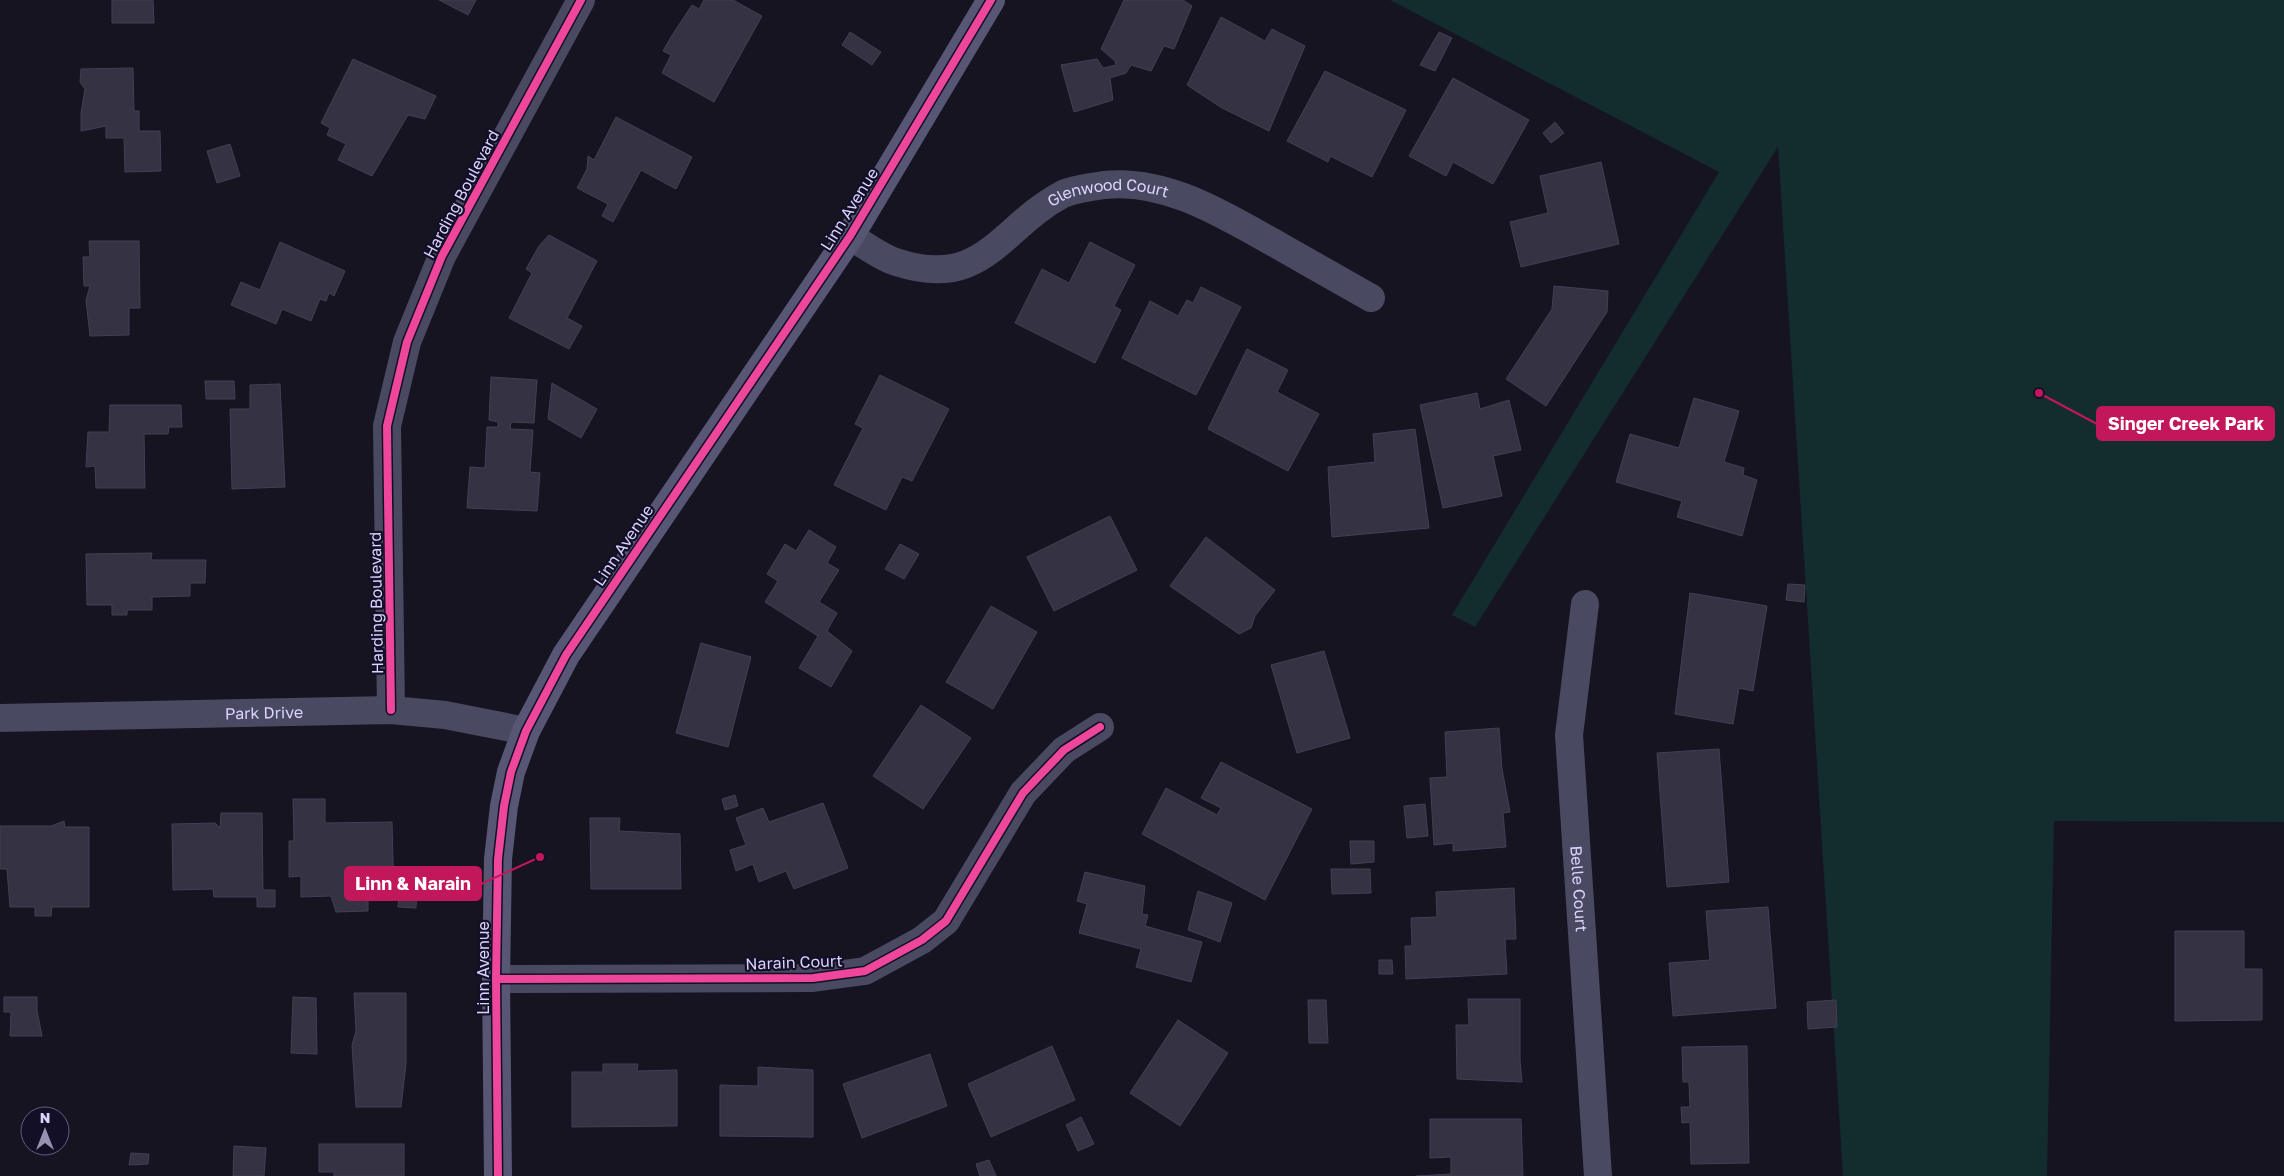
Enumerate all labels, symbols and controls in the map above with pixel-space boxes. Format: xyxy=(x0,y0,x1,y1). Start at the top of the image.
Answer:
street label: Harding Boulevard xyxy=(419,126,503,262)
street label: Linn Avenue xyxy=(816,164,882,254)
street label: Glenwood Court xyxy=(1043,174,1171,211)
callout: Singer Creek Park xyxy=(2097,407,2274,440)
text: Singer Creek Park xyxy=(2108,412,2265,434)
street label: Linn Avenue xyxy=(589,501,657,589)
street label: Harding Boulevard xyxy=(365,532,387,674)
street label: Park Drive xyxy=(225,702,303,723)
street label: Belle Court xyxy=(1566,845,1592,933)
callout: Linn & Narain xyxy=(345,867,481,900)
text: Linn & Narain xyxy=(355,872,471,894)
street label: Linn Avenue xyxy=(473,921,493,1015)
street label: Narain Court xyxy=(745,950,843,974)
north arrow xyxy=(20,1106,70,1156)
text: N xyxy=(40,1109,50,1126)

